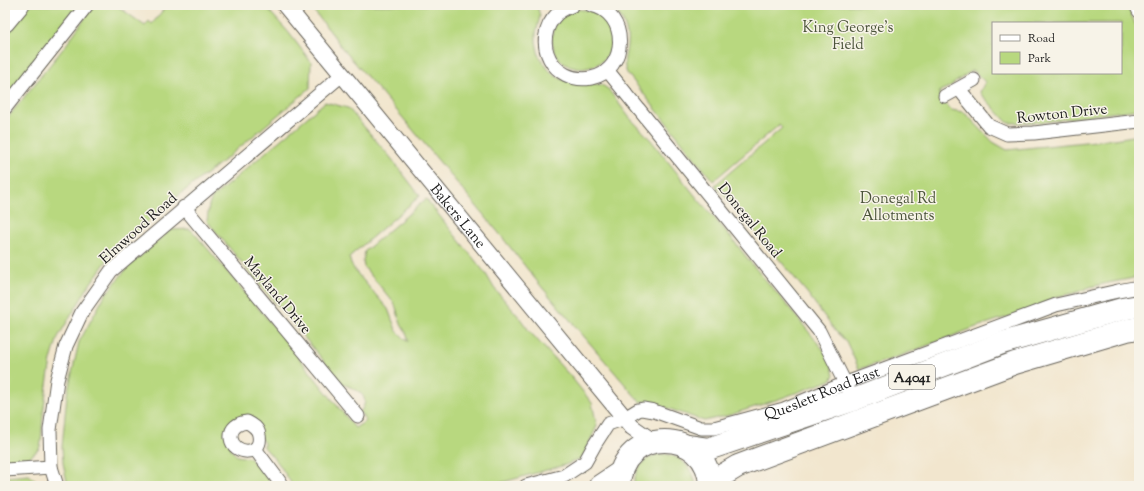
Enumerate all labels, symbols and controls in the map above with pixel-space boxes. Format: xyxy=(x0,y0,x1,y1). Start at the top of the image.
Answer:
park label: King George's Field xyxy=(803,18,894,56)
legend xyxy=(992,22,1122,74)
text: Road xyxy=(1028,30,1055,48)
text: Park xyxy=(1028,50,1051,68)
street label: Rowton Drive xyxy=(1016,99,1108,130)
street label: Donegal Road xyxy=(712,179,786,263)
street label: Bakers Lane xyxy=(424,180,490,253)
street label: Elmwood Road xyxy=(96,188,183,270)
park label: Donegal Rd Allotments xyxy=(860,189,937,227)
street label: Mayland Drive xyxy=(238,253,316,339)
street label: Queslett Road East xyxy=(762,362,883,426)
road number: A4041 xyxy=(889,365,935,389)

